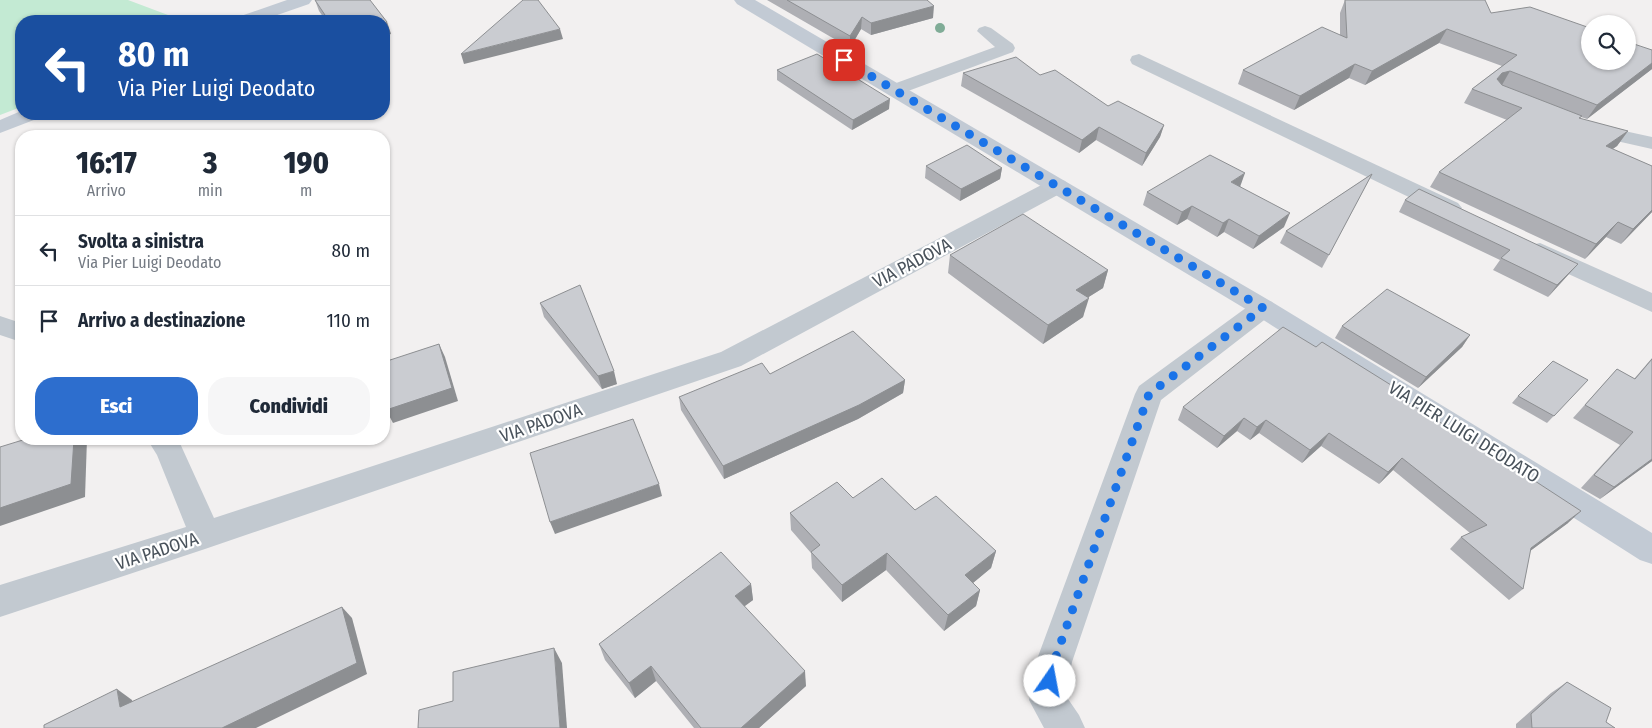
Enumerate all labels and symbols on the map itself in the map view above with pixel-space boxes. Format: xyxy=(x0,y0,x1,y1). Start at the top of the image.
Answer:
pin xyxy=(823,39,865,81)
street label: VIA PADOVA xyxy=(869,233,955,293)
street label: VIA PIER LUIGI DEODATO xyxy=(1384,377,1544,487)
street label: VIA PADOVA xyxy=(497,399,585,447)
street label: VIA PADOVA xyxy=(113,527,202,575)
position arrow xyxy=(1023,654,1075,706)

